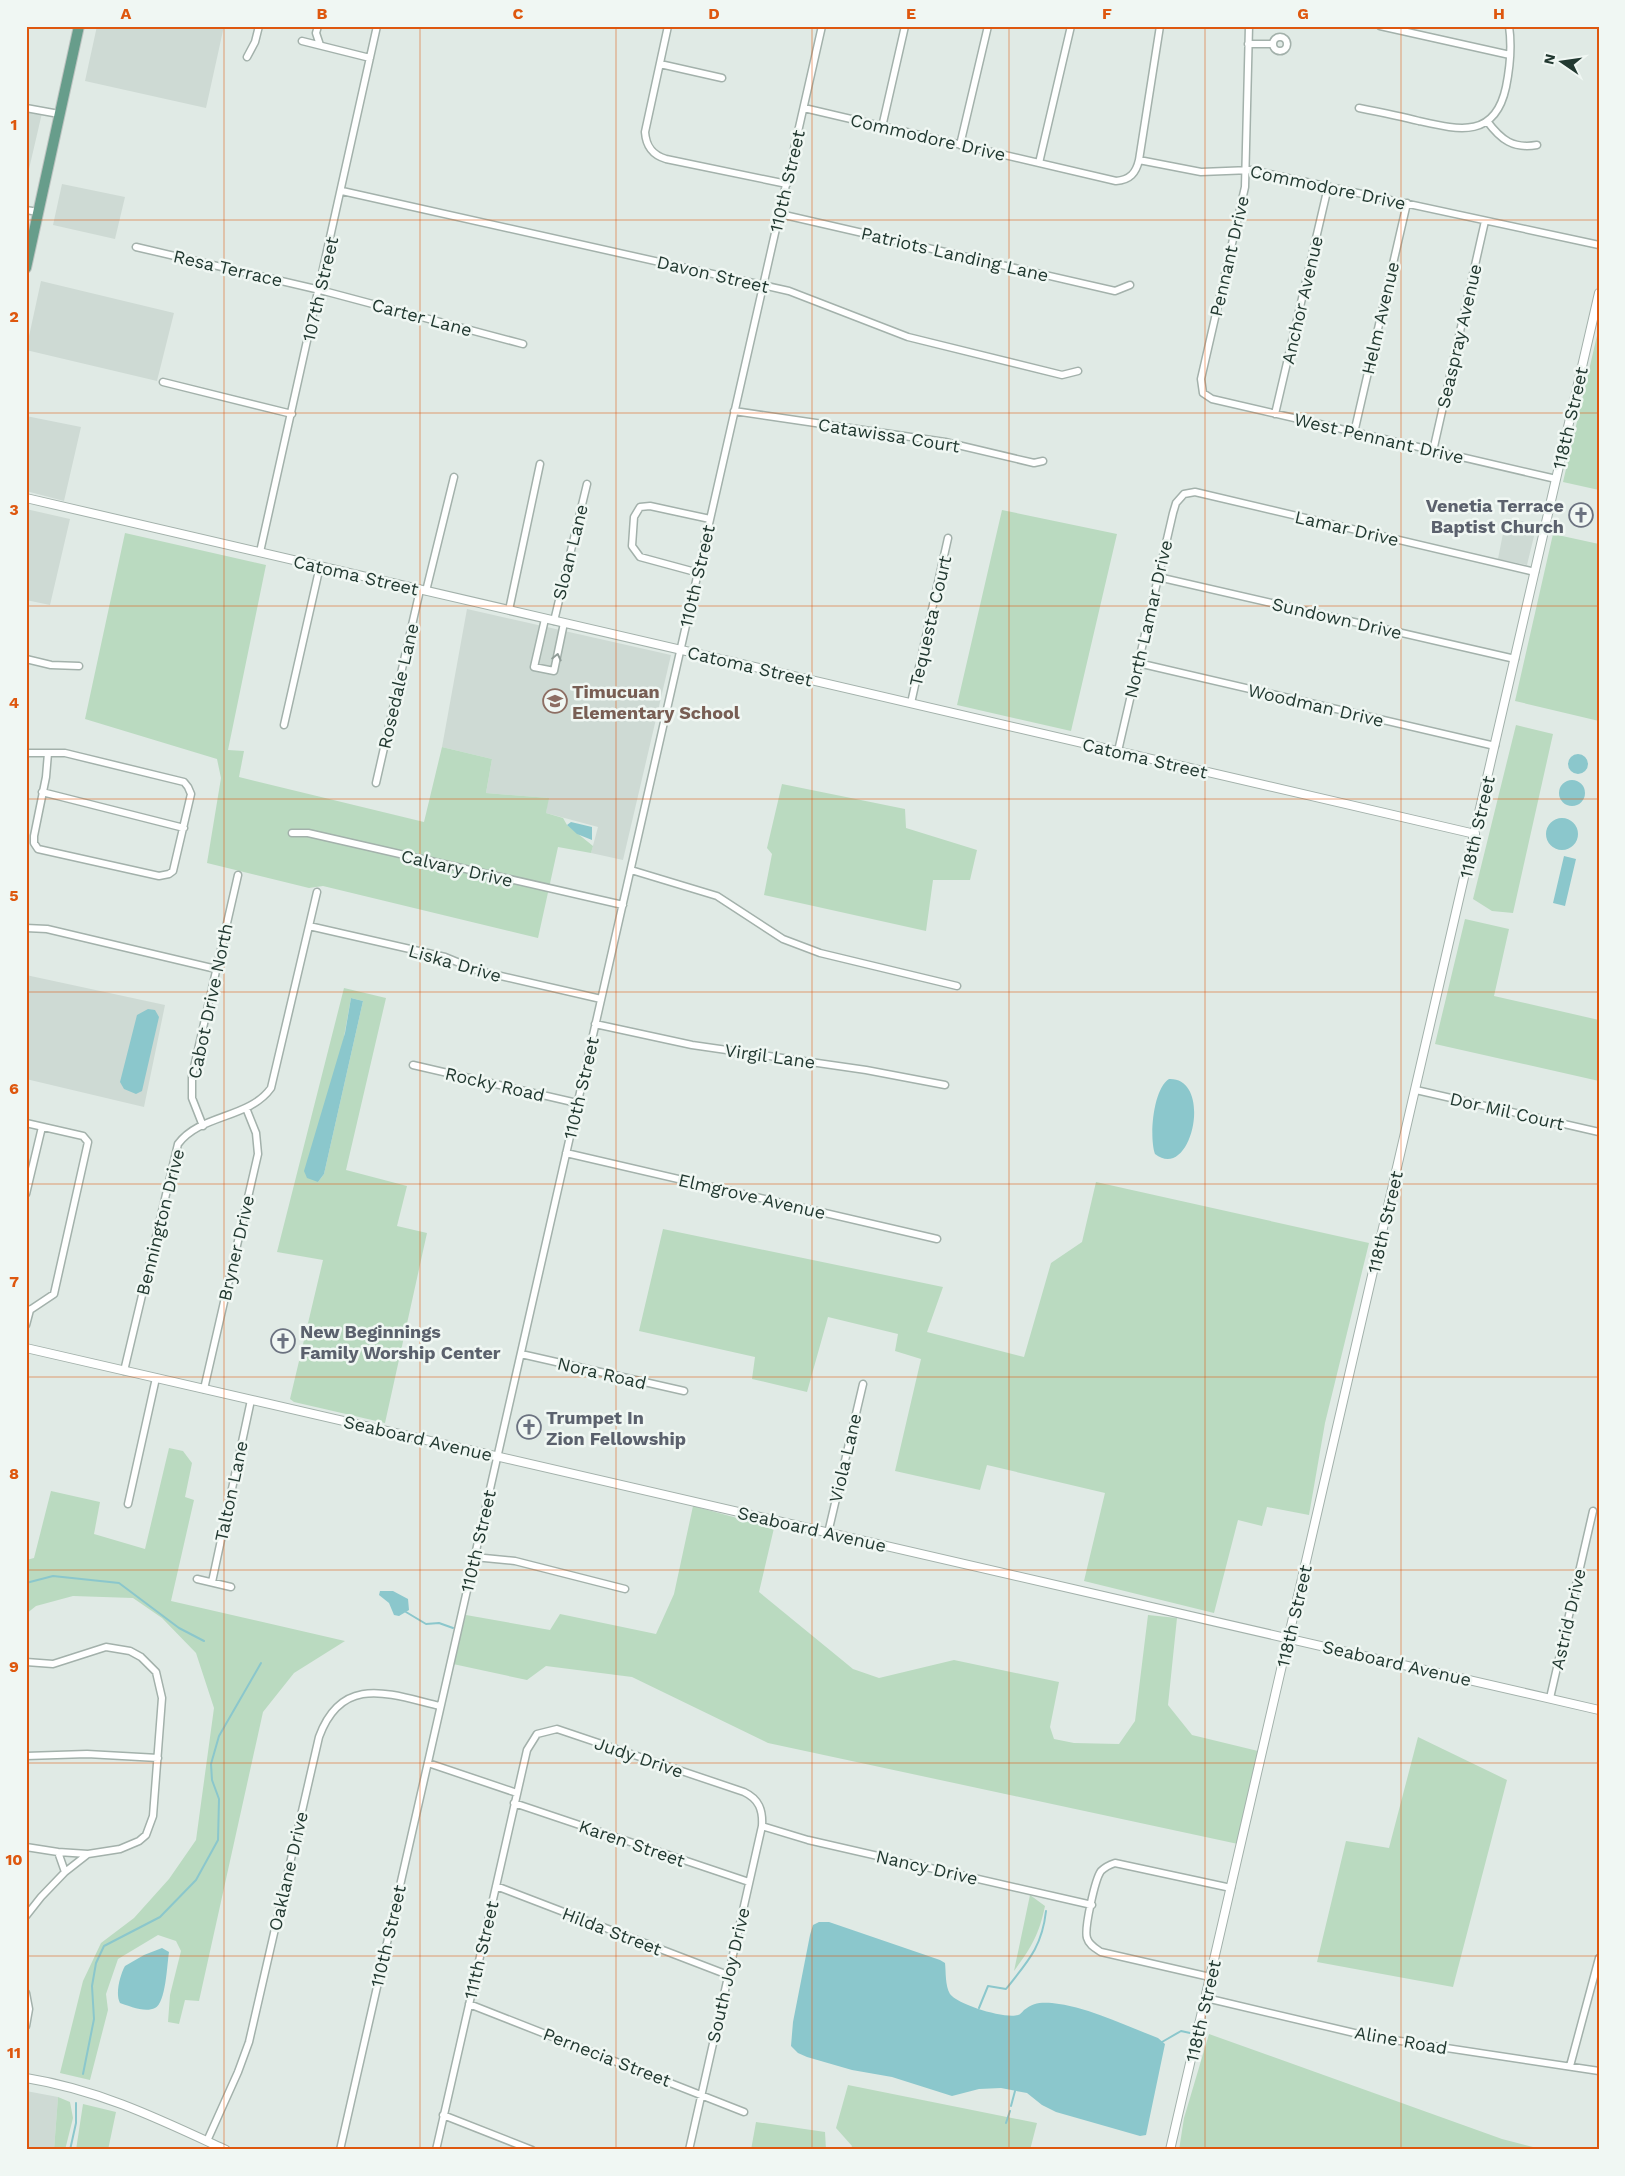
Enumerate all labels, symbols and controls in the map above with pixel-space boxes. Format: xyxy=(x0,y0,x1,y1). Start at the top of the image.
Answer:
text: A xyxy=(121,4,132,23)
text: B xyxy=(317,4,328,23)
text: C xyxy=(513,4,524,23)
text: D xyxy=(708,4,720,23)
text: E xyxy=(906,4,916,23)
text: F xyxy=(1102,4,1112,23)
text: G xyxy=(1297,4,1309,23)
text: H xyxy=(1493,4,1505,23)
north arrow xyxy=(1538,38,1588,88)
text: N xyxy=(1540,52,1558,66)
street label: Commodore Drive xyxy=(848,109,1008,165)
text: 1 xyxy=(11,115,17,134)
street label: 110th Street xyxy=(765,127,809,234)
street label: Commodore Drive xyxy=(1248,160,1408,214)
street label: Pennant Drive xyxy=(1205,194,1253,318)
street label: Patriots Landing Lane xyxy=(859,222,1051,286)
street label: 107th Street xyxy=(298,234,342,343)
street label: Anchor Avenue xyxy=(1277,234,1327,366)
street label: Resa Terrace xyxy=(171,245,285,291)
street label: Davon Street xyxy=(655,251,772,297)
street label: Helm Avenue xyxy=(1357,260,1403,376)
street label: Seaspray Avenue xyxy=(1432,262,1486,410)
street label: Carter Lane xyxy=(370,294,474,340)
text: 2 xyxy=(9,307,19,326)
street label: 118th Street xyxy=(1548,364,1592,471)
street label: West Pennant Drive xyxy=(1292,408,1466,468)
street label: Catawissa Court xyxy=(817,413,962,457)
place label: Venetia Terrace Baptist Church xyxy=(1426,495,1564,537)
text: 3 xyxy=(9,500,19,519)
street label: Sloan Lane xyxy=(548,502,592,602)
church icon: Venetia Terrace Baptist Church xyxy=(1568,502,1594,528)
street label: Lamar Drive xyxy=(1293,506,1401,550)
street label: 110th Street xyxy=(675,522,719,629)
street label: North Lamar Drive xyxy=(1120,538,1176,700)
street label: Catoma Street xyxy=(291,550,421,600)
street label: Tequesta Court xyxy=(905,553,955,688)
street label: Sundown Drive xyxy=(1270,593,1404,643)
street label: Rosedale Lane xyxy=(373,621,423,751)
street label: Catoma Street xyxy=(685,641,815,691)
one-way arrow xyxy=(551,652,562,661)
street label: Woodman Drive xyxy=(1246,679,1386,731)
place label: Timucuan Elementary School xyxy=(572,681,740,723)
school or university icon: Timucuan Elementary School xyxy=(542,688,568,714)
text: 4 xyxy=(9,693,19,712)
street label: Catoma Street xyxy=(1080,733,1210,783)
street label: 118th Street xyxy=(1455,773,1499,880)
street label: Calvary Drive xyxy=(399,845,515,891)
text: 5 xyxy=(9,886,19,905)
street label: Cabot Drive North xyxy=(183,921,237,1081)
street label: Liska Drive xyxy=(406,940,504,986)
street label: 110th Street xyxy=(559,1034,603,1141)
street label: Virgil Lane xyxy=(723,1039,817,1073)
street label: Rocky Road xyxy=(443,1062,547,1106)
text: 6 xyxy=(9,1079,19,1098)
street label: Dor Mil Court xyxy=(1448,1088,1567,1134)
street label: Bennington Drive xyxy=(132,1147,188,1297)
street label: 118th Street xyxy=(1363,1168,1407,1275)
street label: Elmgrove Avenue xyxy=(676,1169,828,1223)
street label: Bryner Drive xyxy=(214,1193,258,1303)
text: 7 xyxy=(9,1272,19,1291)
place label: New Beginnings Family Worship Center xyxy=(300,1321,501,1363)
church icon: New Beginnings Family Worship Center xyxy=(270,1328,296,1354)
street label: Nora Road xyxy=(555,1353,649,1393)
place label: Trumpet In Zion Fellowship xyxy=(546,1407,686,1449)
street label: Seaboard Avenue xyxy=(342,1411,494,1465)
street label: Viola Lane xyxy=(825,1411,865,1505)
church icon: Trumpet In Zion Fellowship xyxy=(516,1414,542,1440)
street label: Talton Lane xyxy=(210,1439,252,1543)
text: 8 xyxy=(9,1464,19,1483)
street label: 110th Street xyxy=(456,1487,500,1594)
street label: Seaboard Avenue xyxy=(736,1502,888,1556)
street label: 118th Street xyxy=(1272,1562,1316,1669)
street label: Astrid Drive xyxy=(1546,1566,1590,1672)
street label: Seaboard Avenue xyxy=(1321,1636,1473,1690)
text: 9 xyxy=(9,1657,19,1676)
street label: Judy Drive xyxy=(592,1732,686,1782)
street label: Oaklane Drive xyxy=(264,1809,312,1933)
street label: Karen Street xyxy=(576,1815,688,1871)
street label: Nancy Drive xyxy=(874,1845,980,1889)
text: 10 xyxy=(5,1850,23,1869)
street label: 110th Street xyxy=(366,1882,410,1989)
street label: 111th Street xyxy=(460,1898,503,2001)
street label: Hilda Street xyxy=(559,1902,665,1960)
street label: South Joy Drive xyxy=(702,1905,754,2045)
street label: 118th Street xyxy=(1181,1957,1225,2064)
street label: Aline Road xyxy=(1353,2022,1449,2058)
street label: Pernecia Street xyxy=(540,2023,674,2091)
text: 11 xyxy=(7,2043,21,2062)

